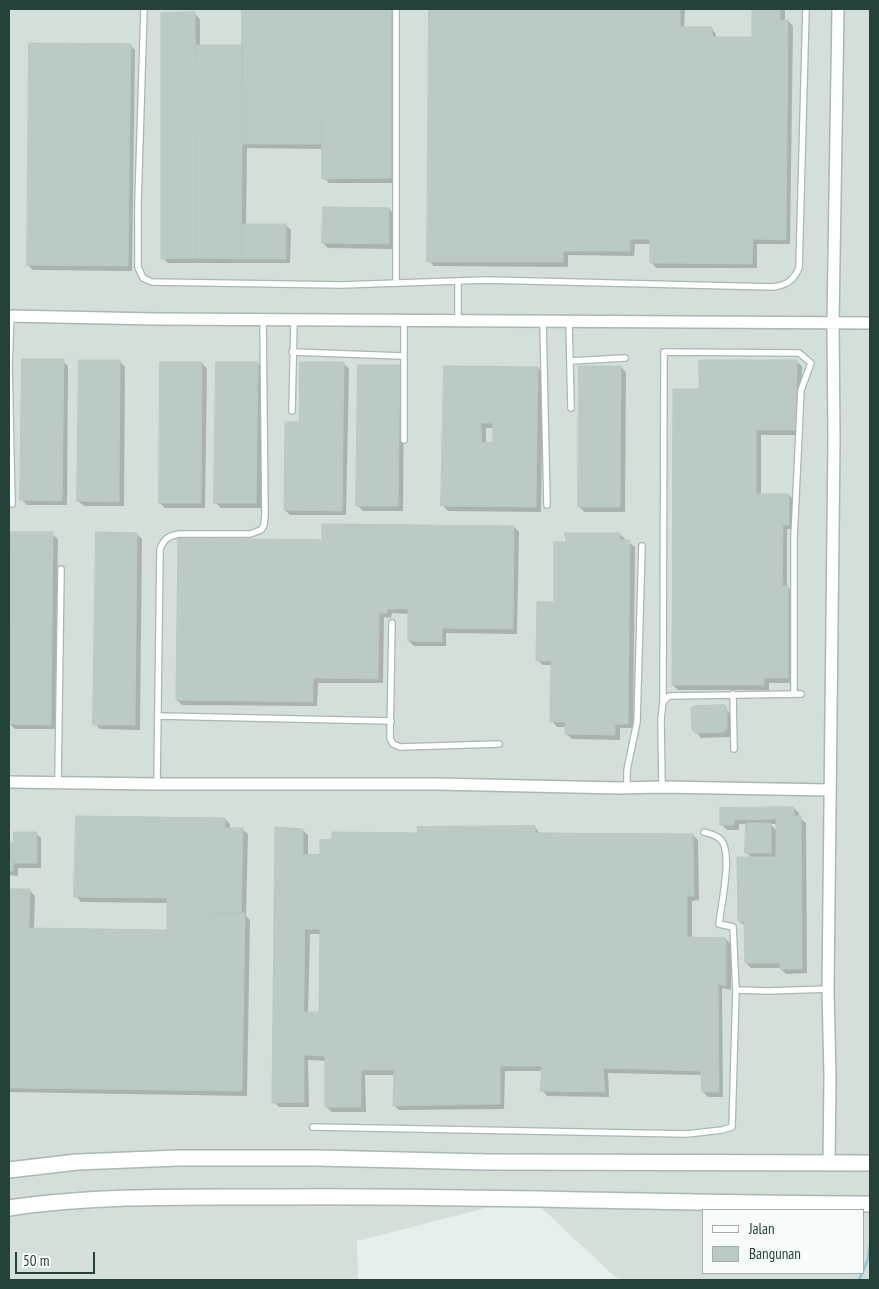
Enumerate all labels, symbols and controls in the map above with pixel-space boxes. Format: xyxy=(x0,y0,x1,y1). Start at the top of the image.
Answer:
legend xyxy=(702,1209,864,1274)
text: Jalan xyxy=(749,1219,775,1238)
scale bar xyxy=(18,1242,98,1274)
text: Bangunan xyxy=(749,1244,801,1263)
text: 50 m xyxy=(23,1251,49,1270)

